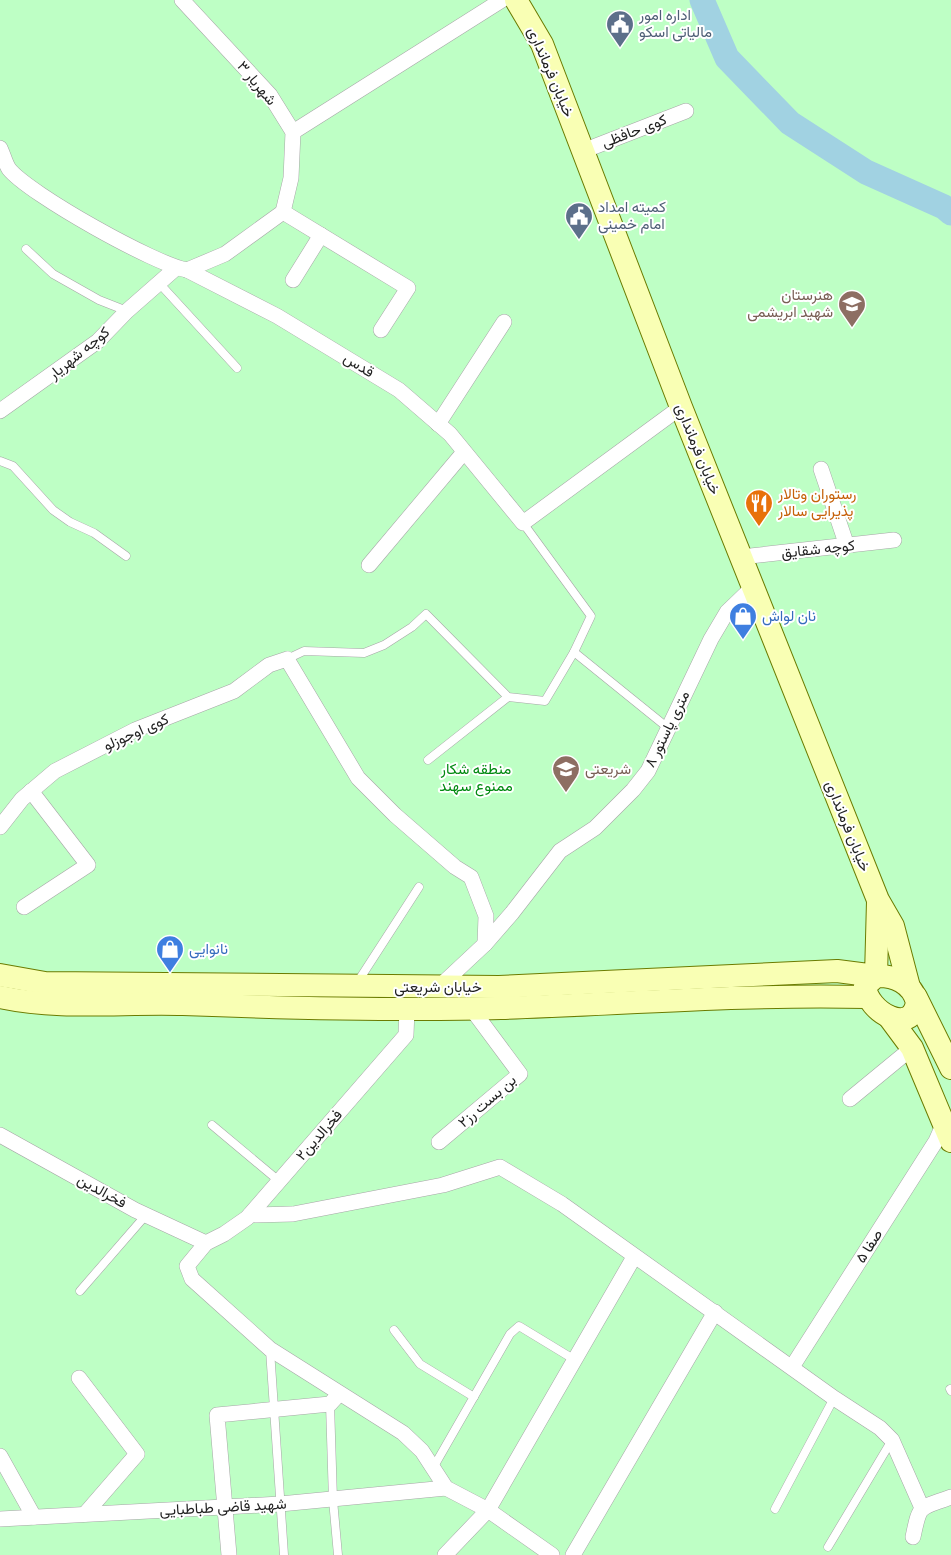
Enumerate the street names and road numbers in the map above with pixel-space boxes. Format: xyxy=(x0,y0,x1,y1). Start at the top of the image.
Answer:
street label: خیابان فرمانداری xyxy=(522,25,577,121)
street label: شهریار ۳ xyxy=(232,58,280,110)
street label: کوی حافظی xyxy=(599,111,670,153)
street label: کوچه شهریار xyxy=(45,323,115,385)
street label: قدس xyxy=(339,350,377,383)
street label: خیابان فرمانداری xyxy=(670,401,723,498)
street label: کوچه شقایق xyxy=(780,537,856,564)
street label: ۸ متری پاستور xyxy=(642,688,695,771)
street label: کوی اوجوزلو xyxy=(101,710,172,756)
street label: خیابان فرمانداری xyxy=(820,778,873,875)
street label: خیابان شریعتی xyxy=(394,979,482,998)
street label: بن بست رز۲ xyxy=(455,1072,521,1133)
street label: فخرالدین۲ xyxy=(293,1106,348,1165)
street label: فخرالدین xyxy=(73,1171,129,1214)
street label: صفا ۵ xyxy=(853,1226,888,1267)
street label: شهید قاضی طباطبایی xyxy=(159,1496,287,1521)

